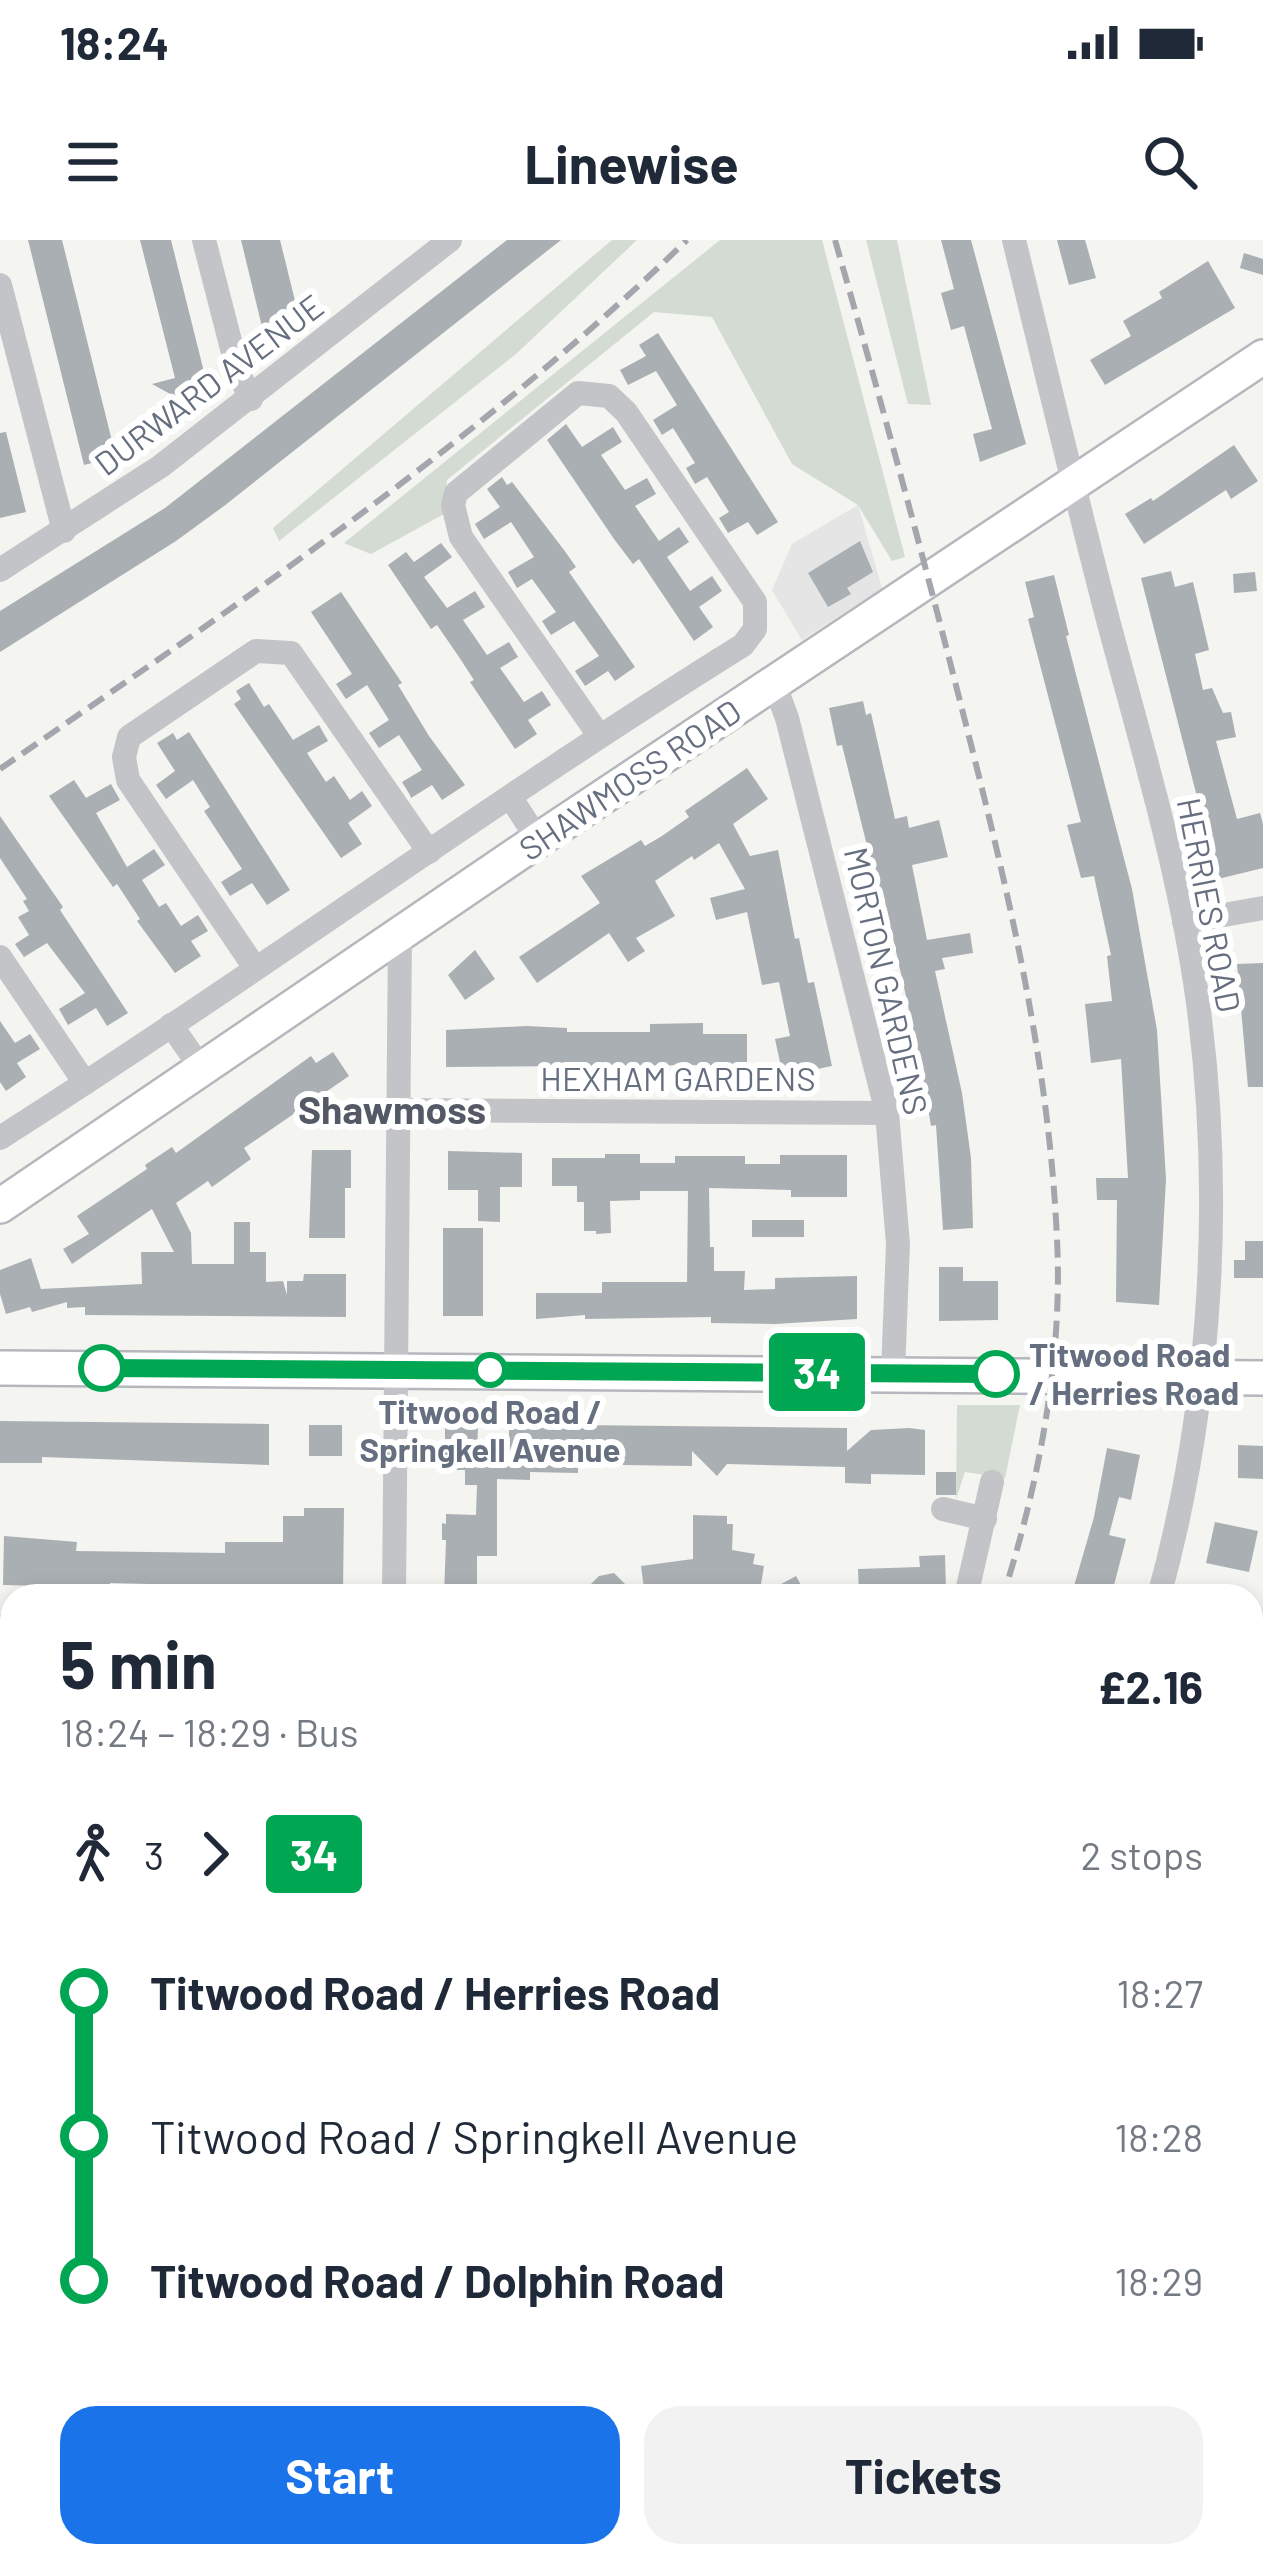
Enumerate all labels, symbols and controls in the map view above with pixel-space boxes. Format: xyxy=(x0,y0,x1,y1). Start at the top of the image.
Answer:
text: 18:24 xyxy=(60,15,169,69)
icon: menu xyxy=(60,129,126,195)
icon: search xyxy=(1137,129,1203,195)
text: Linewise xyxy=(524,130,739,195)
street label: DURWARD AVENUE xyxy=(86,285,331,483)
street label: SHAWMOSS ROAD xyxy=(511,690,748,868)
street label: HERRIES ROAD xyxy=(1170,794,1250,1015)
street label: MORTON GARDENS xyxy=(837,843,937,1118)
street label: HEXHAM GARDENS xyxy=(540,1058,816,1098)
district label: Shawmoss xyxy=(298,1085,486,1132)
line badge: 34 xyxy=(763,1333,871,1411)
place label: Titwood Road / Herries Road xyxy=(1029,1334,1239,1412)
unlabelled marker xyxy=(80,1346,124,1390)
text: 34 xyxy=(793,1347,841,1397)
marker: Titwood Road / Herries Road xyxy=(974,1352,1018,1396)
marker: Titwood Road / Springkell Avenue xyxy=(474,1354,506,1386)
place label: Titwood Road / Springkell Avenue xyxy=(359,1391,621,1469)
text: 5 min xyxy=(60,1623,217,1702)
text: £2.16 xyxy=(1098,1659,1203,1713)
text: 18:24 – 18:29 · Bus xyxy=(60,1708,359,1755)
icon: walk xyxy=(60,1821,126,1887)
icon: forward xyxy=(182,1821,248,1887)
text: 34 xyxy=(290,1829,338,1879)
text: 3 xyxy=(144,1831,164,1878)
text: 2 stops xyxy=(1080,1831,1203,1878)
text: Titwood Road / Herries Road xyxy=(150,1965,720,2019)
text: 18:27 xyxy=(1116,1969,1203,2016)
text: Titwood Road / Springkell Avenue xyxy=(150,2109,798,2163)
text: 18:28 xyxy=(1115,2113,1203,2160)
text: Titwood Road / Dolphin Road xyxy=(150,2253,725,2307)
text: 18:29 xyxy=(1115,2257,1203,2304)
button: Start xyxy=(60,2406,620,2544)
button: Tickets xyxy=(644,2406,1203,2544)

